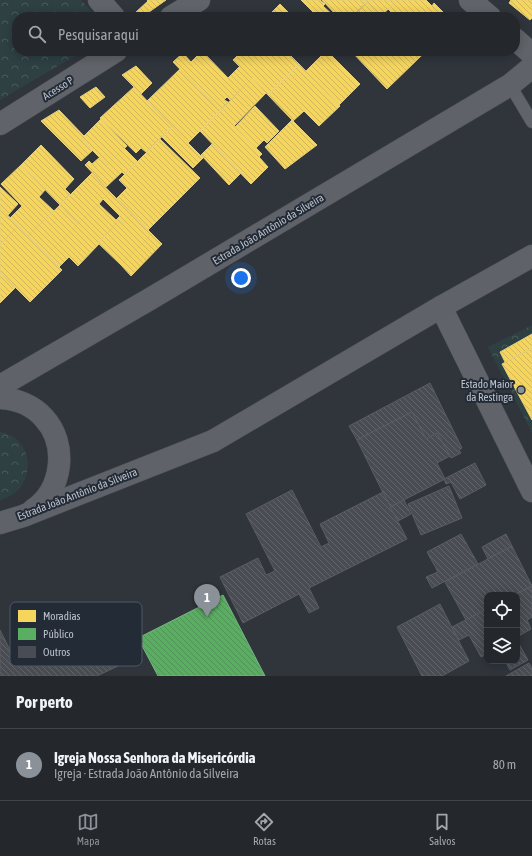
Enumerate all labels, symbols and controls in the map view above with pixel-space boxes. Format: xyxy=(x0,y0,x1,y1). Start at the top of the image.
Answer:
search box xyxy=(12,12,520,56)
icon: search xyxy=(26,23,48,45)
text: Pesquisar aqui xyxy=(58,26,139,43)
street label: Acesso P xyxy=(40,74,76,102)
street label: Estrada João Antônio da Silveira xyxy=(210,191,326,267)
your location xyxy=(231,268,251,288)
place label: Estado Maior da Restinga xyxy=(461,378,514,403)
marker: Estado Maior da Restinga xyxy=(516,385,526,395)
street label: Estrada João Antônio da Silveira xyxy=(15,466,139,522)
pin: 1 xyxy=(194,584,220,617)
map controls xyxy=(484,592,520,664)
button: locate xyxy=(484,592,520,628)
legend xyxy=(10,602,142,666)
text: Moradias xyxy=(43,610,81,622)
text: Público xyxy=(43,628,74,640)
button: layers xyxy=(484,628,520,664)
text: Outros xyxy=(43,646,70,658)
text: Por perto xyxy=(16,692,73,712)
text: Igreja Nossa Senhora da Misericórdia xyxy=(54,749,256,766)
text: 1 xyxy=(26,757,32,772)
text: 80 m xyxy=(493,757,516,772)
text: Igreja · Estrada João Antônio da Silveira xyxy=(54,766,239,781)
tab: Mapa xyxy=(77,811,100,847)
tab: Rotas xyxy=(253,811,276,847)
tab: Salvos xyxy=(429,811,455,847)

